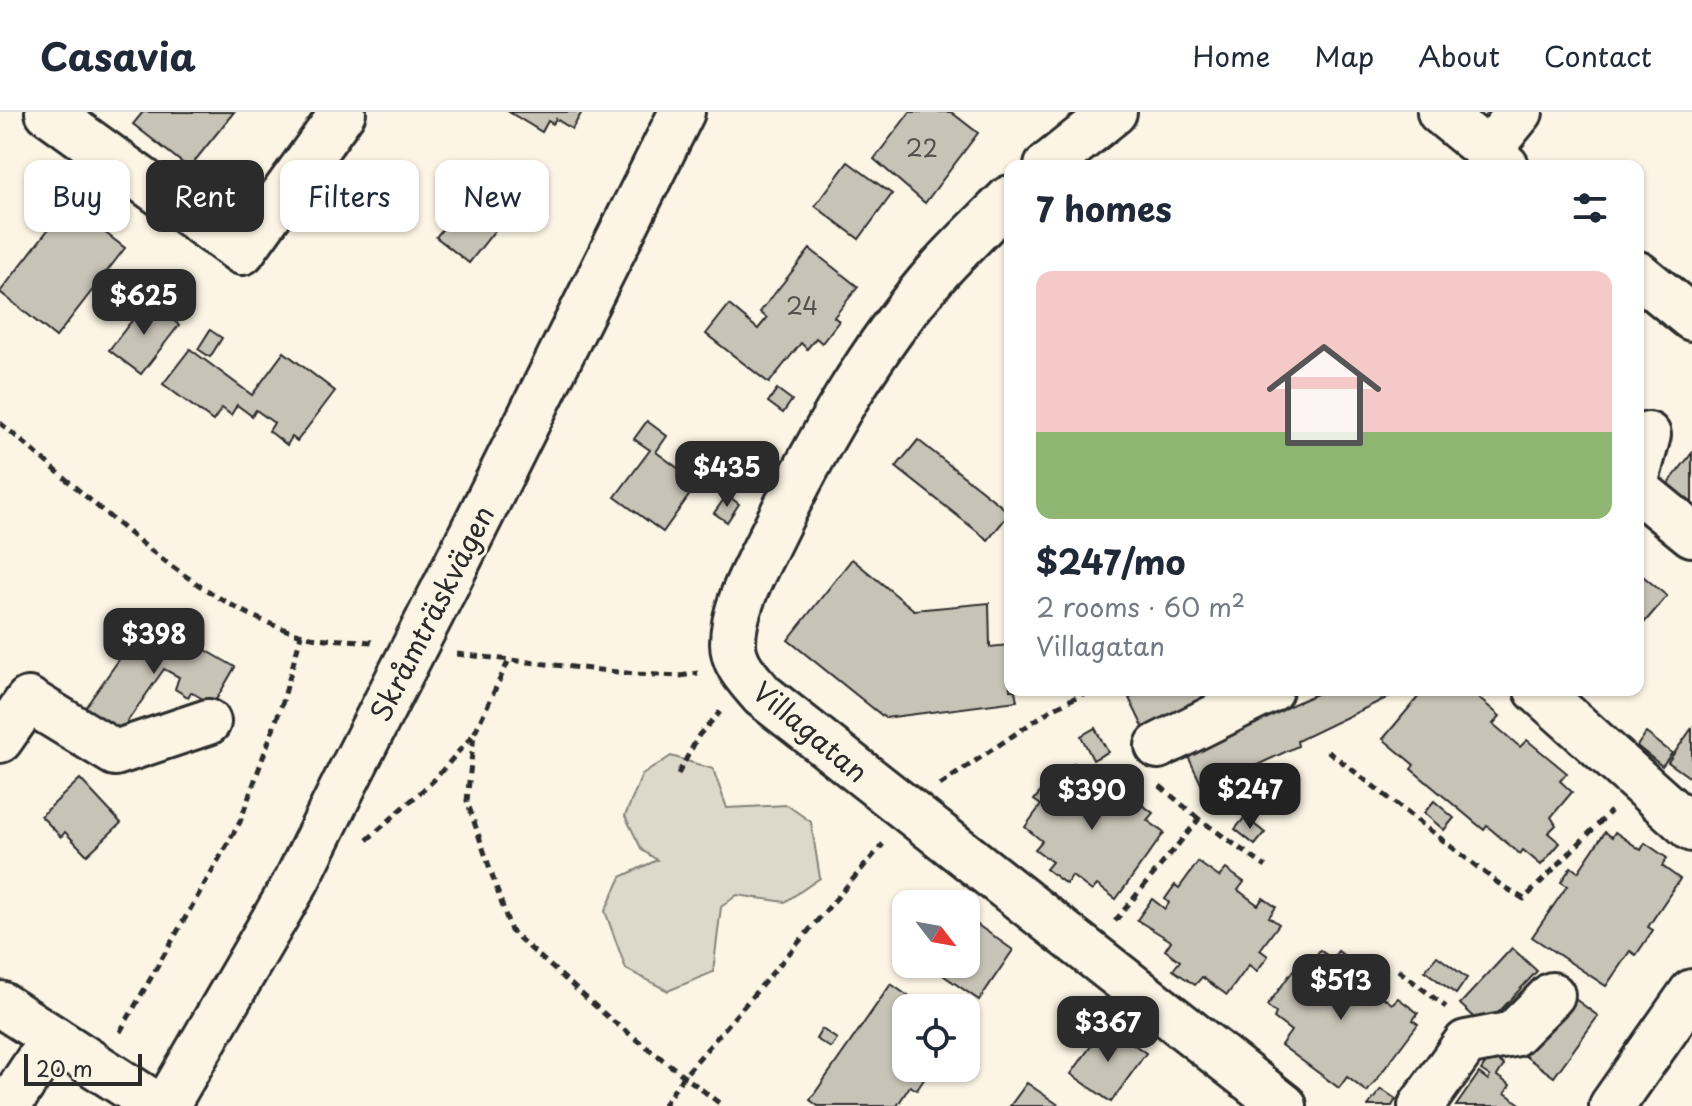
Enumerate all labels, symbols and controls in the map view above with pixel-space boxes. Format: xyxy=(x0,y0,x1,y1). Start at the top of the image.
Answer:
text: Casavia xyxy=(40,27,196,84)
text: Home xyxy=(1192,34,1270,77)
text: Map xyxy=(1314,34,1374,77)
text: About xyxy=(1418,34,1500,77)
text: Contact xyxy=(1544,34,1652,77)
house number: 22 xyxy=(906,129,938,165)
chip: Buy xyxy=(24,160,130,232)
chip: Rent xyxy=(146,160,264,232)
chip: Filters xyxy=(280,160,419,232)
chip: New xyxy=(435,160,549,232)
text: 7 homes xyxy=(1036,182,1172,234)
icon: filters xyxy=(1568,186,1612,230)
pin: $625 xyxy=(97,269,191,337)
text: $625 xyxy=(110,275,178,314)
house number: 24 xyxy=(786,287,818,323)
icon: home xyxy=(1252,323,1396,467)
pin: $435 xyxy=(680,441,774,509)
text: $435 xyxy=(693,447,761,486)
street label: Skråmträskvägen xyxy=(358,497,504,729)
text: $247/mo xyxy=(1036,535,1186,587)
text: 2 rooms · 60 m² xyxy=(1036,587,1245,626)
pin: $398 xyxy=(107,608,201,676)
text: $398 xyxy=(121,614,187,653)
text: Villagatan xyxy=(1036,626,1165,665)
street label: Villagatan xyxy=(744,670,878,792)
pin: $247 xyxy=(1203,763,1297,831)
pin: $390 xyxy=(1045,764,1139,832)
text: $247 xyxy=(1217,769,1283,808)
text: $390 xyxy=(1058,770,1126,809)
north arrow xyxy=(892,890,980,978)
map controls xyxy=(892,890,980,1082)
pin: $513 xyxy=(1294,954,1388,1022)
text: $513 xyxy=(1310,960,1372,999)
button: locate xyxy=(892,994,980,1082)
pin: $367 xyxy=(1061,996,1155,1064)
text: $367 xyxy=(1075,1002,1141,1041)
scale bar xyxy=(24,1050,142,1086)
text: 20 m xyxy=(36,1051,93,1084)

